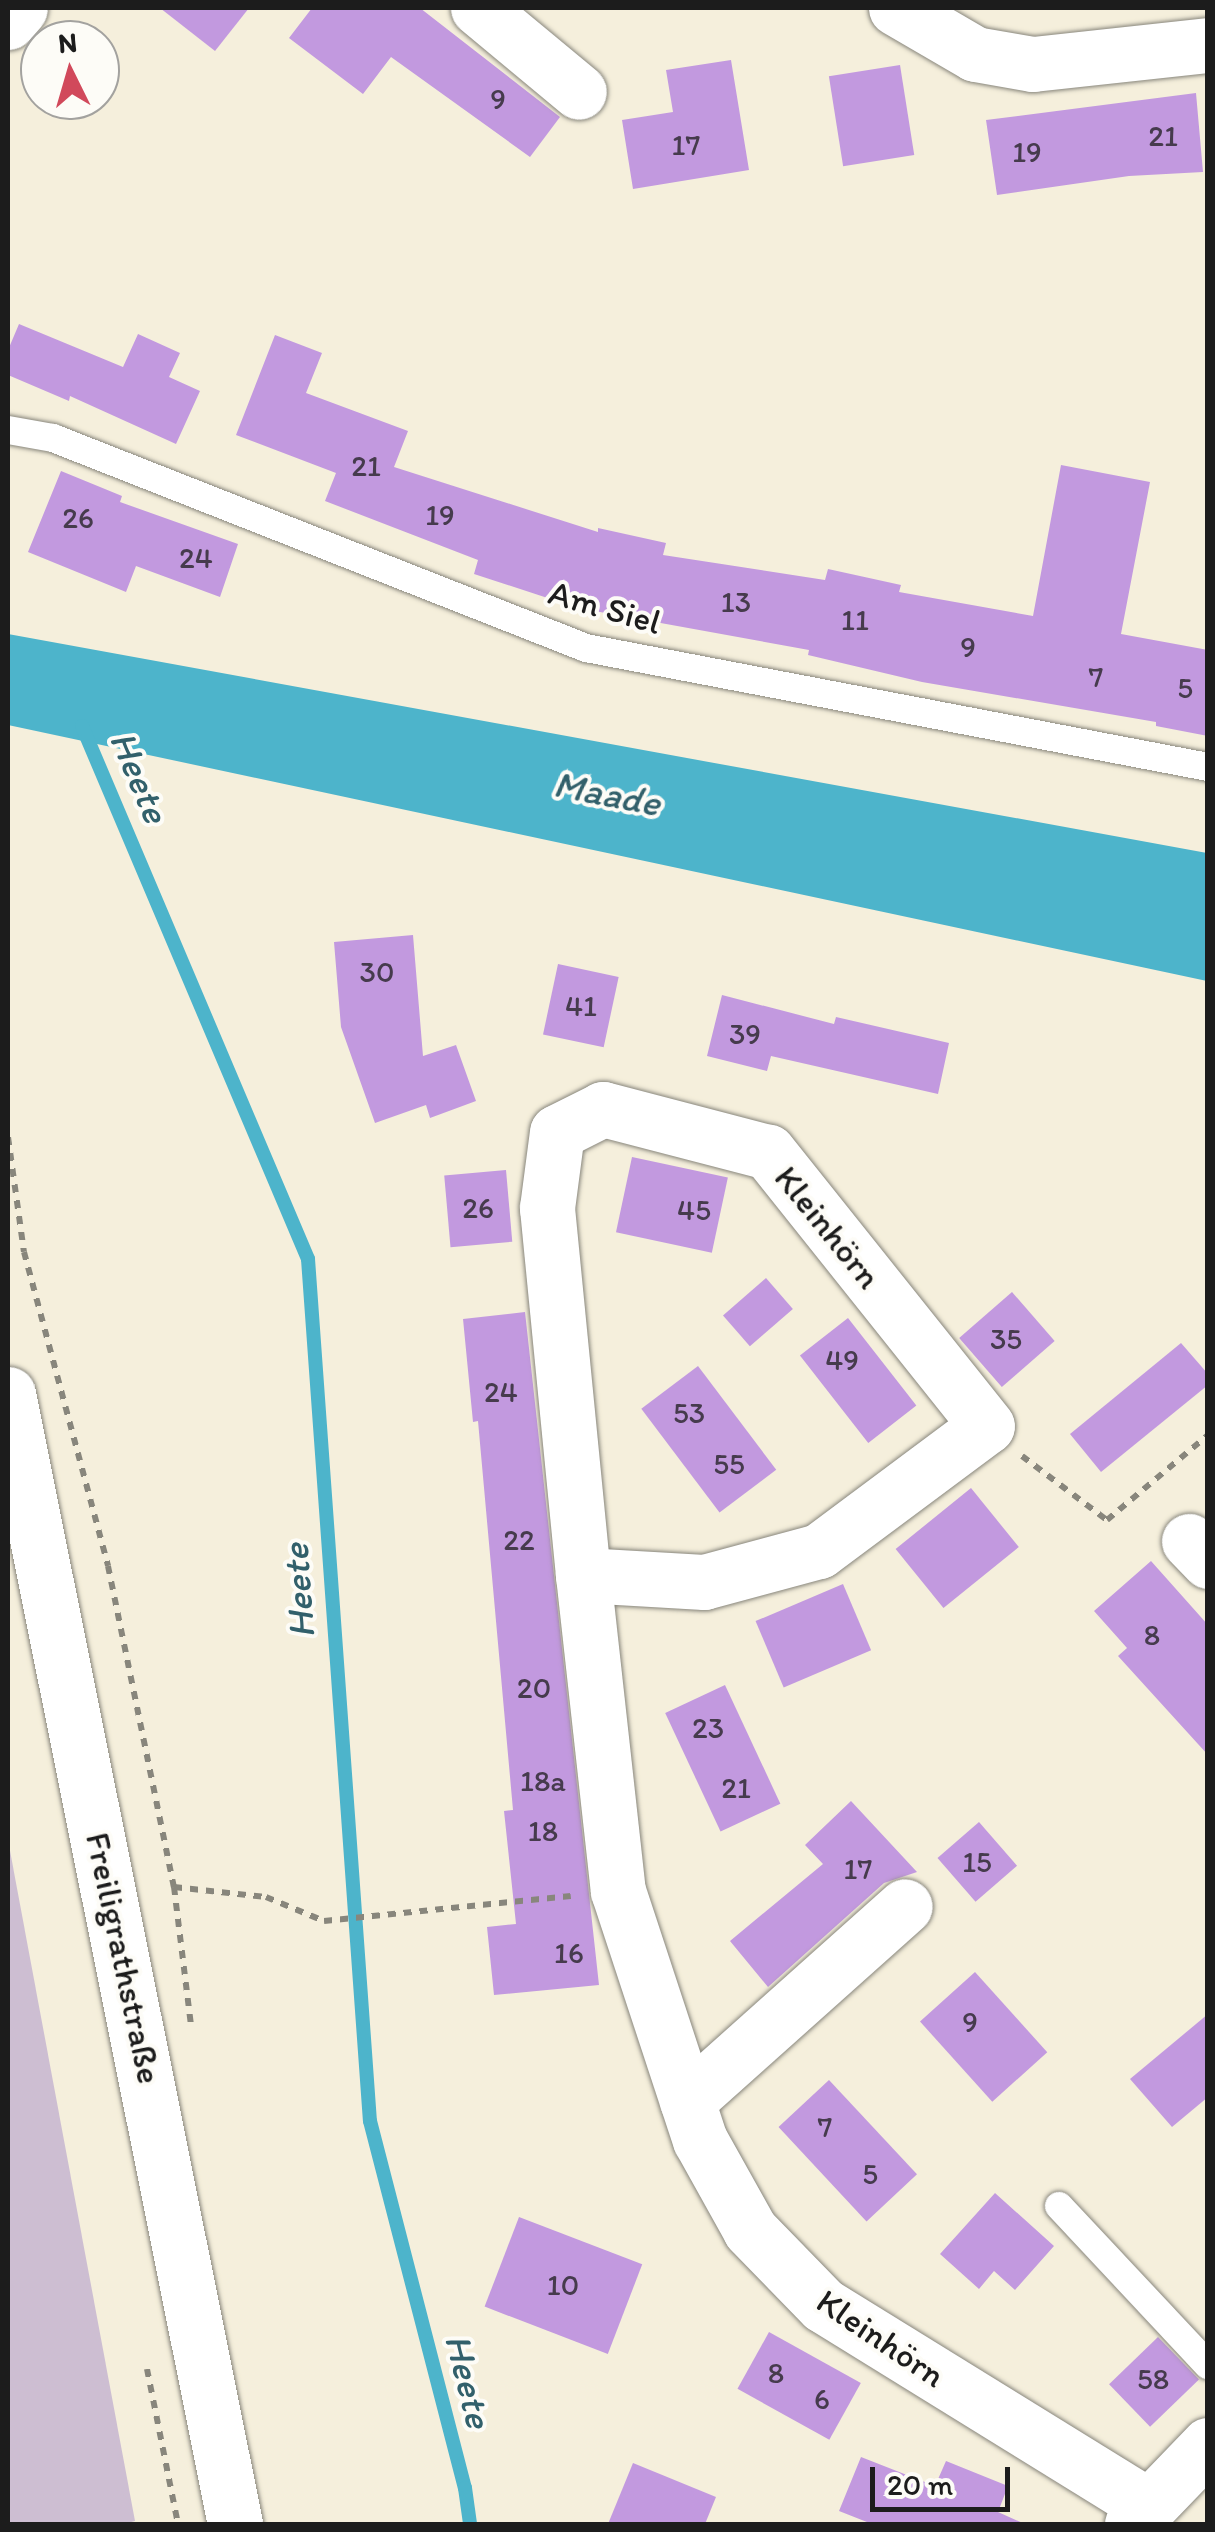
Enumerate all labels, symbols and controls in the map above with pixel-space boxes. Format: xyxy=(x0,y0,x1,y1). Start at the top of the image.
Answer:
north arrow xyxy=(20,20,120,120)
text: N xyxy=(57,24,78,60)
house number: 9 xyxy=(490,81,506,117)
house number: 21 xyxy=(1148,118,1178,154)
house number: 17 xyxy=(672,127,700,163)
house number: 19 xyxy=(1012,134,1042,170)
house number: 21 xyxy=(351,448,381,484)
house number: 19 xyxy=(425,497,455,533)
house number: 26 xyxy=(62,500,94,536)
house number: 24 xyxy=(179,540,213,576)
street label: Am Siel xyxy=(544,571,666,643)
house number: 13 xyxy=(721,584,751,620)
house number: 11 xyxy=(841,602,869,638)
house number: 9 xyxy=(960,629,976,665)
house number: 7 xyxy=(1089,659,1103,695)
house number: 5 xyxy=(1177,670,1193,706)
water label: Heete xyxy=(99,724,179,830)
water label: Maade xyxy=(550,761,664,827)
house number: 30 xyxy=(360,954,394,990)
house number: 41 xyxy=(565,988,597,1024)
house number: 39 xyxy=(729,1016,761,1052)
street label: Kleinhörn xyxy=(766,1157,890,1297)
house number: 26 xyxy=(462,1190,494,1226)
house number: 45 xyxy=(677,1192,711,1228)
house number: 35 xyxy=(990,1321,1022,1357)
house number: 49 xyxy=(825,1342,859,1378)
house number: 24 xyxy=(484,1374,518,1410)
house number: 53 xyxy=(673,1395,705,1431)
house number: 55 xyxy=(713,1446,745,1482)
house number: 22 xyxy=(503,1522,535,1558)
water label: Heete xyxy=(273,1542,325,1640)
house number: 8 xyxy=(1144,1617,1160,1653)
house number: 20 xyxy=(517,1670,551,1706)
house number: 23 xyxy=(692,1710,724,1746)
house number: 18a xyxy=(520,1763,566,1799)
house number: 21 xyxy=(721,1770,751,1806)
house number: 18 xyxy=(528,1813,558,1849)
street label: Freiligrathstraße xyxy=(77,1828,171,2088)
house number: 15 xyxy=(962,1844,992,1880)
house number: 17 xyxy=(844,1851,872,1887)
house number: 16 xyxy=(554,1935,584,1971)
house number: 9 xyxy=(962,2004,978,2040)
house number: 7 xyxy=(818,2109,832,2145)
house number: 5 xyxy=(862,2156,878,2192)
house number: 10 xyxy=(547,2267,579,2303)
street label: Kleinhörn xyxy=(809,2280,953,2396)
water label: Heete xyxy=(434,2329,502,2433)
house number: 8 xyxy=(768,2355,784,2391)
house number: 58 xyxy=(1137,2361,1169,2397)
house number: 6 xyxy=(814,2381,830,2417)
scale bar xyxy=(875,2447,1015,2509)
text: 20 m xyxy=(887,2466,953,2503)

